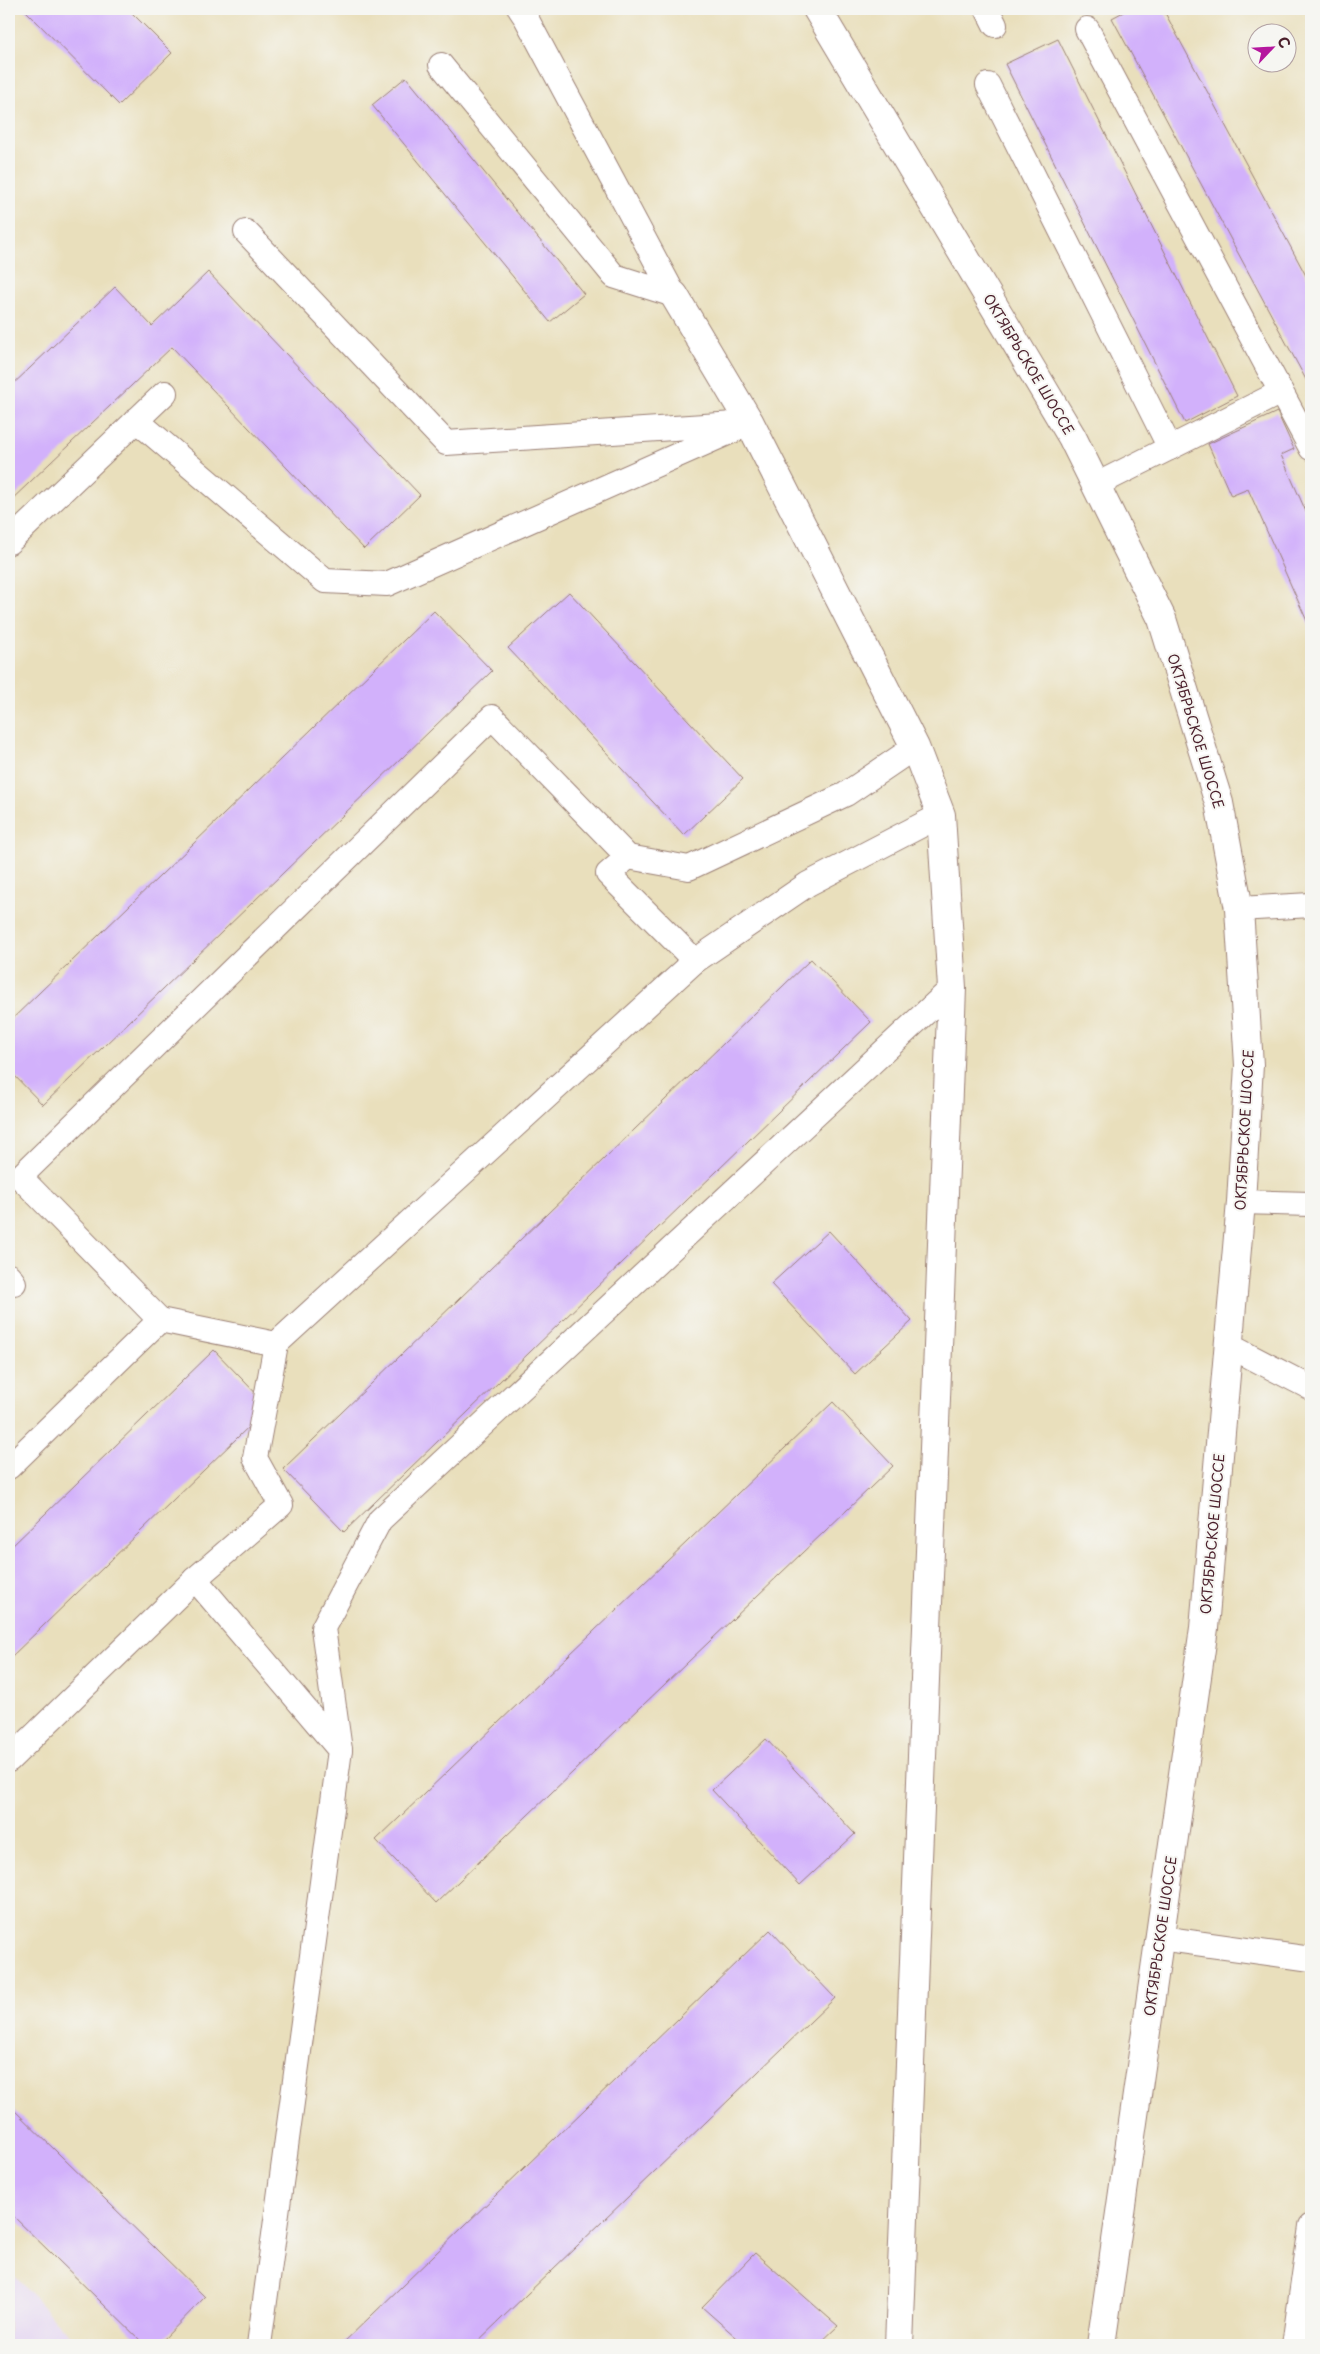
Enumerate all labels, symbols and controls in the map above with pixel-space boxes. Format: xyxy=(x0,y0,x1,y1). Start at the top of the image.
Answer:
north arrow xyxy=(1248,22,1298,72)
text: С xyxy=(1272,33,1296,52)
street label: ОКТЯБРЬСКОЕ ШОССЕ xyxy=(978,289,1080,439)
street label: ОКТЯБРЬСКОЕ ШОССЕ xyxy=(1162,651,1230,811)
street label: ОКТЯБРЬСКОЕ ШОССЕ xyxy=(1229,1049,1259,1211)
street label: ОКТЯБРЬСКОЕ ШОССЕ xyxy=(1195,1453,1230,1615)
street label: ОКТЯБРЬСКОЕ ШОССЕ xyxy=(1138,1854,1182,2017)

